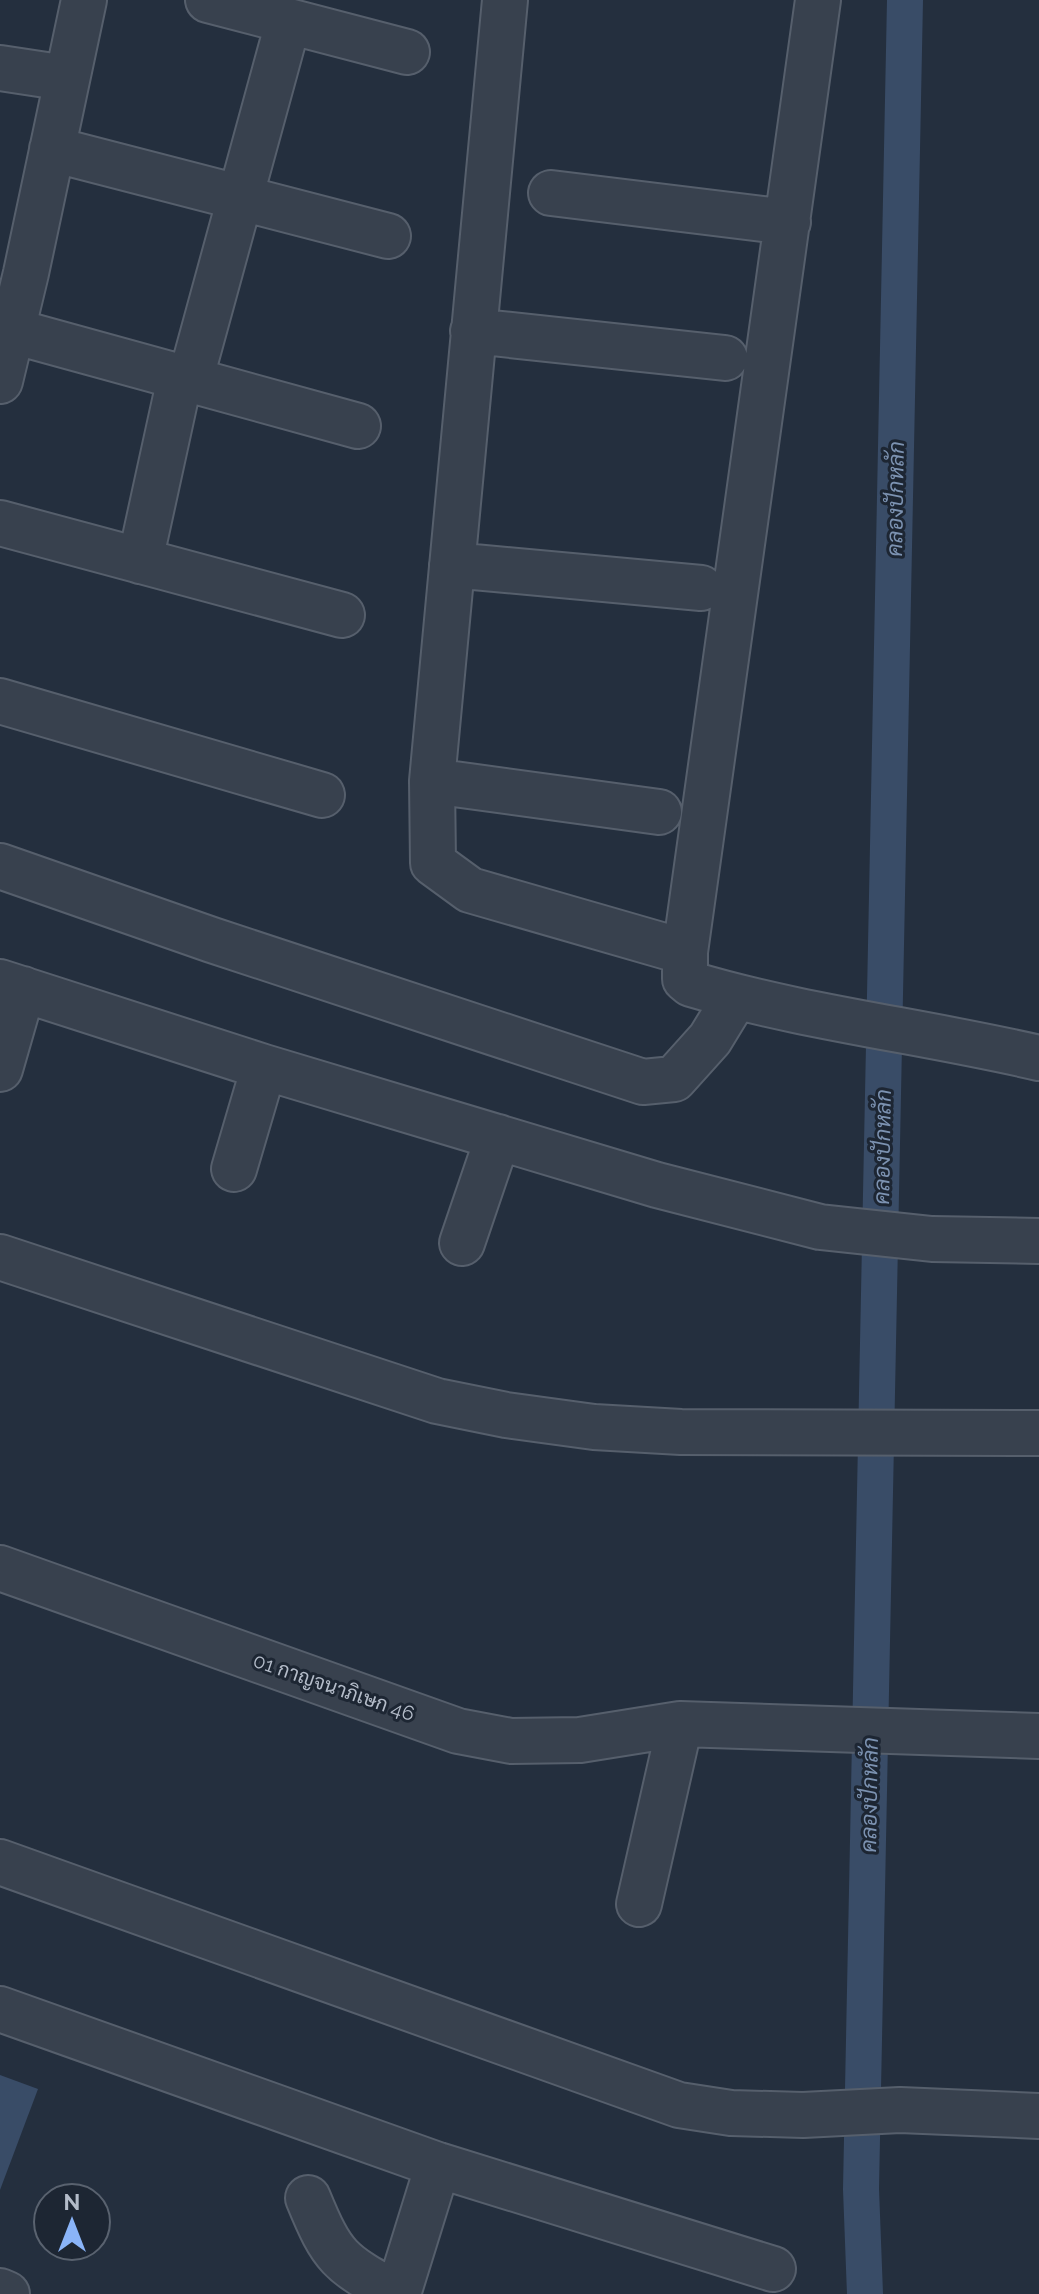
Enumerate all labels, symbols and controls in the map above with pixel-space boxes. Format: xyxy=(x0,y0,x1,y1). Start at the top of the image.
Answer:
water label: คลองปักหลัก xyxy=(881,441,909,557)
water label: คลองปักหลัก xyxy=(868,1089,896,1205)
street label: 01 กาญจนาภิเษก 46 xyxy=(250,1648,418,1726)
water label: คลองปักหลัก xyxy=(855,1737,883,1853)
north arrow xyxy=(32,2182,112,2262)
text: N xyxy=(64,2189,80,2215)

